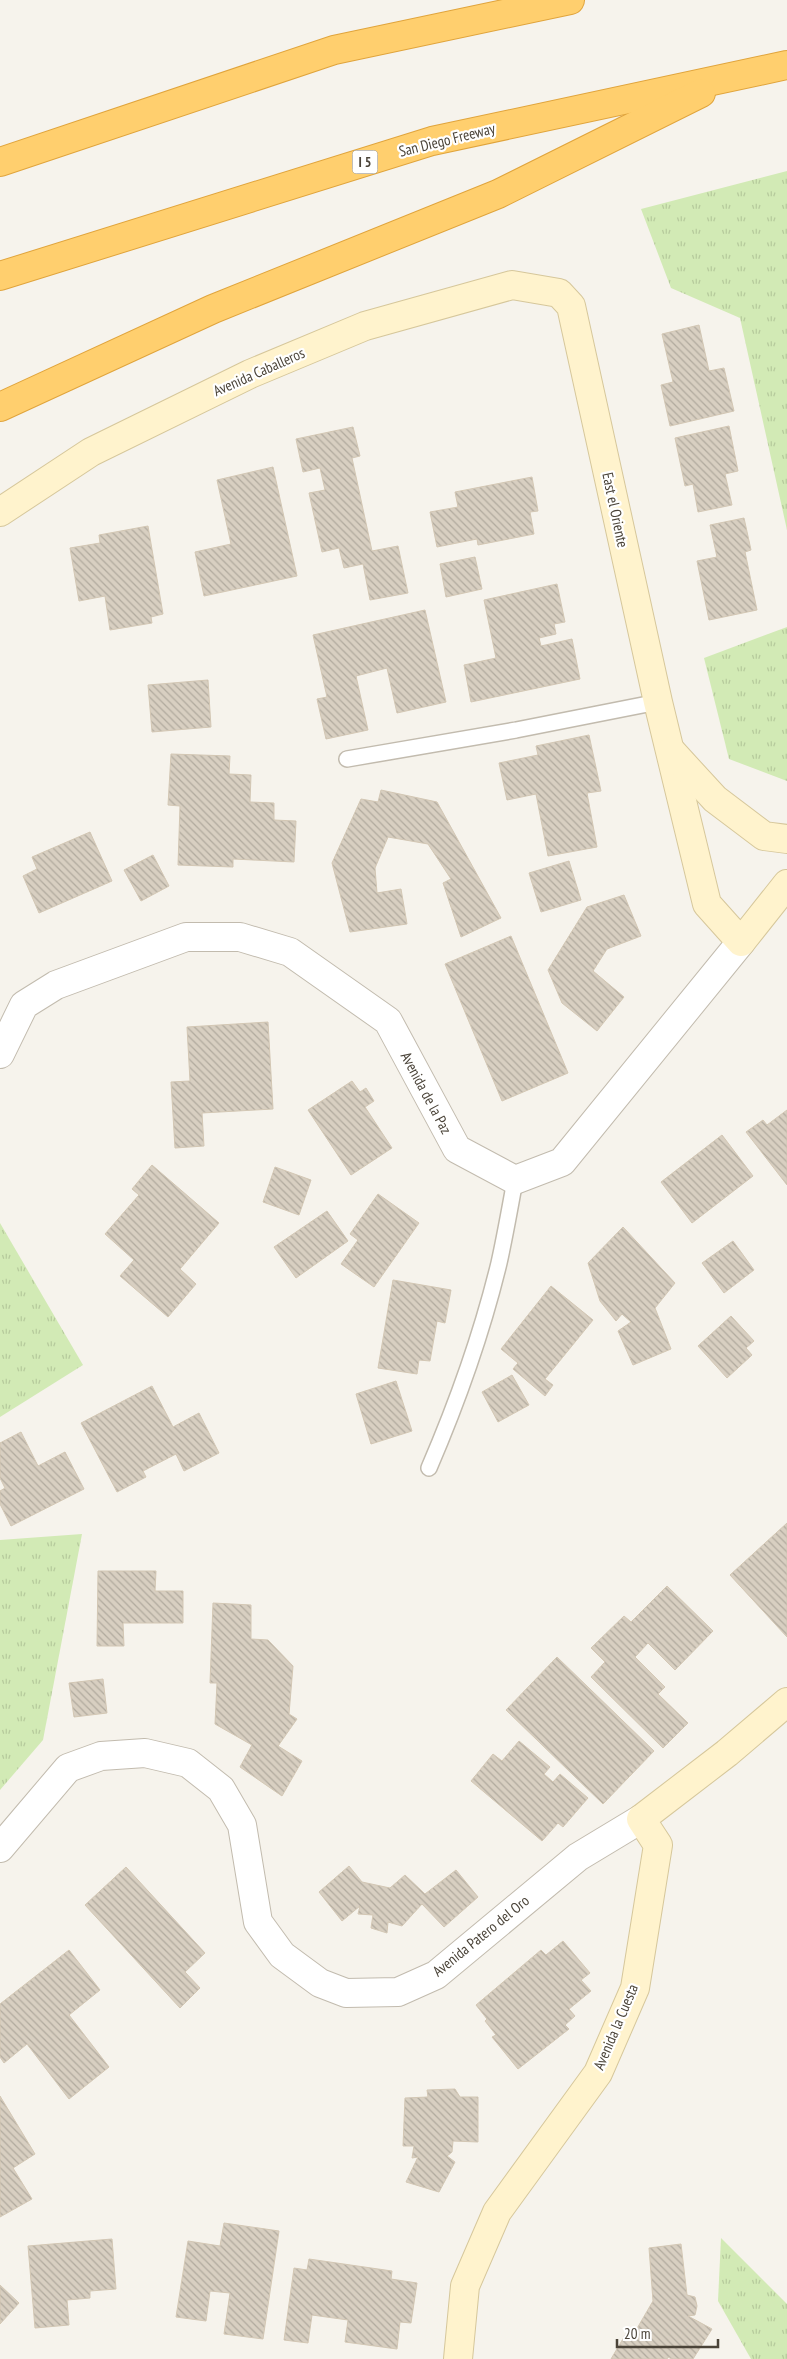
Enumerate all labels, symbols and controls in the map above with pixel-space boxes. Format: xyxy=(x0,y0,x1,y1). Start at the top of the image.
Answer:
street label: San Diego Freeway xyxy=(397,118,497,161)
road number: I 5 xyxy=(352,150,378,173)
street label: Avenida Caballeros xyxy=(210,343,308,400)
street label: East el Oriente xyxy=(598,471,633,549)
street label: Avenida de la Paz xyxy=(397,1048,456,1137)
street label: Avenida Patero del Oro xyxy=(429,1891,533,1980)
street label: Avenida la Cuesta xyxy=(589,1981,642,2073)
scale bar xyxy=(617,2316,718,2348)
text: 20 m xyxy=(624,2324,650,2343)

